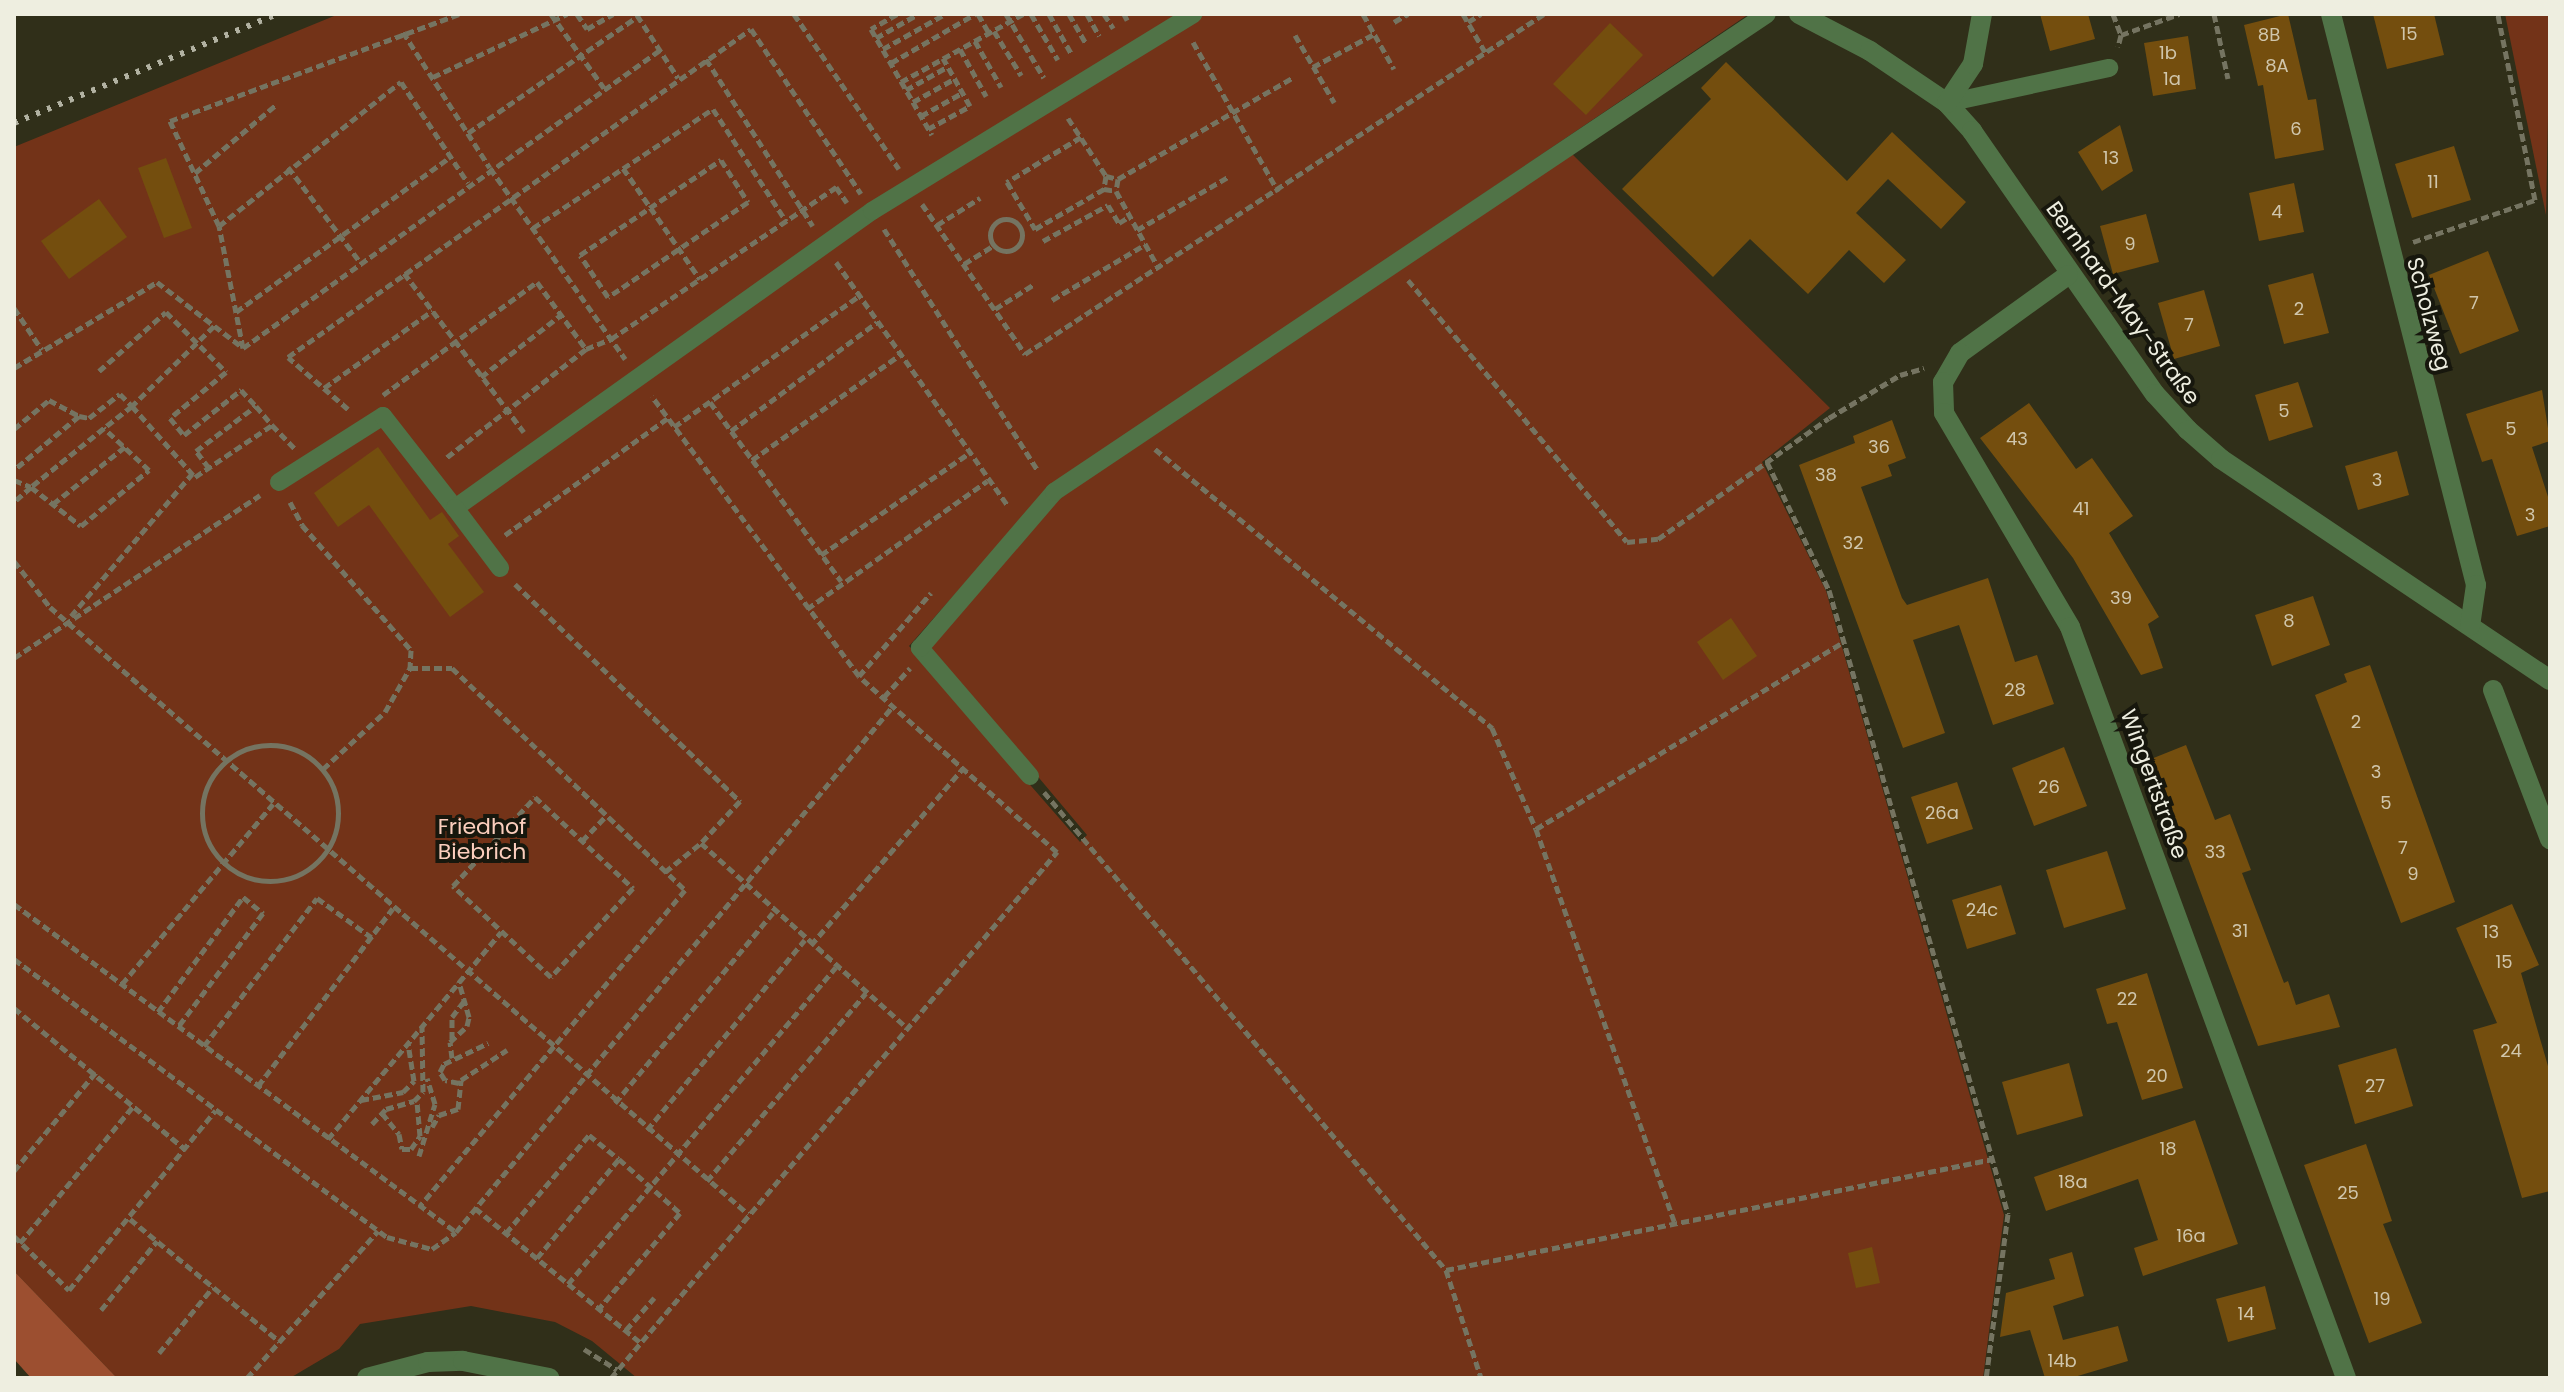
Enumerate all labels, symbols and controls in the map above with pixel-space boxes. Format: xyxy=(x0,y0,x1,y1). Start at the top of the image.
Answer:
house number: 15 xyxy=(2400,23,2418,45)
house number: 8B xyxy=(2258,24,2280,46)
house number: 1b xyxy=(2159,42,2177,64)
house number: 8A xyxy=(2265,55,2289,77)
house number: 1a xyxy=(2163,68,2181,90)
house number: 6 xyxy=(2290,118,2302,140)
house number: 13 xyxy=(2103,147,2119,169)
house number: 11 xyxy=(2427,171,2439,193)
street label: Bernhard-May-Straße xyxy=(2040,196,2206,410)
house number: 4 xyxy=(2271,201,2283,223)
house number: 9 xyxy=(2124,233,2136,255)
street label: Scholzweg xyxy=(2401,254,2457,374)
house number: 7 xyxy=(2469,292,2479,314)
house number: 2 xyxy=(2294,298,2304,320)
house number: 7 xyxy=(2184,314,2194,336)
house number: 5 xyxy=(2278,400,2290,422)
house number: 5 xyxy=(2505,418,2517,440)
house number: 43 xyxy=(2006,428,2028,450)
house number: 36 xyxy=(1868,436,1890,458)
house number: 38 xyxy=(1815,464,1837,486)
house number: 3 xyxy=(2372,469,2382,491)
house number: 41 xyxy=(2072,498,2090,520)
house number: 3 xyxy=(2525,504,2535,526)
house number: 32 xyxy=(1843,532,1863,554)
house number: 39 xyxy=(2110,587,2132,609)
house number: 8 xyxy=(2283,610,2295,632)
house number: 28 xyxy=(2004,679,2026,701)
street label: Wingertstraße xyxy=(2115,706,2193,862)
house number: 2 xyxy=(2351,711,2361,733)
house number: 3 xyxy=(2371,761,2381,783)
house number: 26 xyxy=(2038,776,2060,798)
house number: 5 xyxy=(2380,792,2392,814)
house number: 26a xyxy=(1925,802,1959,824)
park label: Friedhof Biebrich xyxy=(438,813,526,864)
house number: 7 xyxy=(2398,837,2408,859)
house number: 33 xyxy=(2204,841,2226,863)
house number: 9 xyxy=(2407,863,2419,885)
house number: 24c xyxy=(1966,899,1998,921)
house number: 31 xyxy=(2232,920,2248,942)
house number: 13 xyxy=(2483,921,2499,943)
house number: 15 xyxy=(2495,951,2513,973)
house number: 22 xyxy=(2117,988,2137,1010)
house number: 24 xyxy=(2500,1040,2522,1062)
house number: 20 xyxy=(2146,1065,2168,1087)
house number: 27 xyxy=(2365,1075,2385,1097)
house number: 18 xyxy=(2159,1138,2177,1160)
house number: 18a xyxy=(2058,1171,2088,1193)
house number: 25 xyxy=(2337,1182,2359,1204)
house number: 16a xyxy=(2176,1225,2206,1247)
house number: 19 xyxy=(2373,1288,2391,1310)
house number: 14 xyxy=(2237,1303,2255,1325)
house number: 14b xyxy=(2047,1350,2077,1372)

